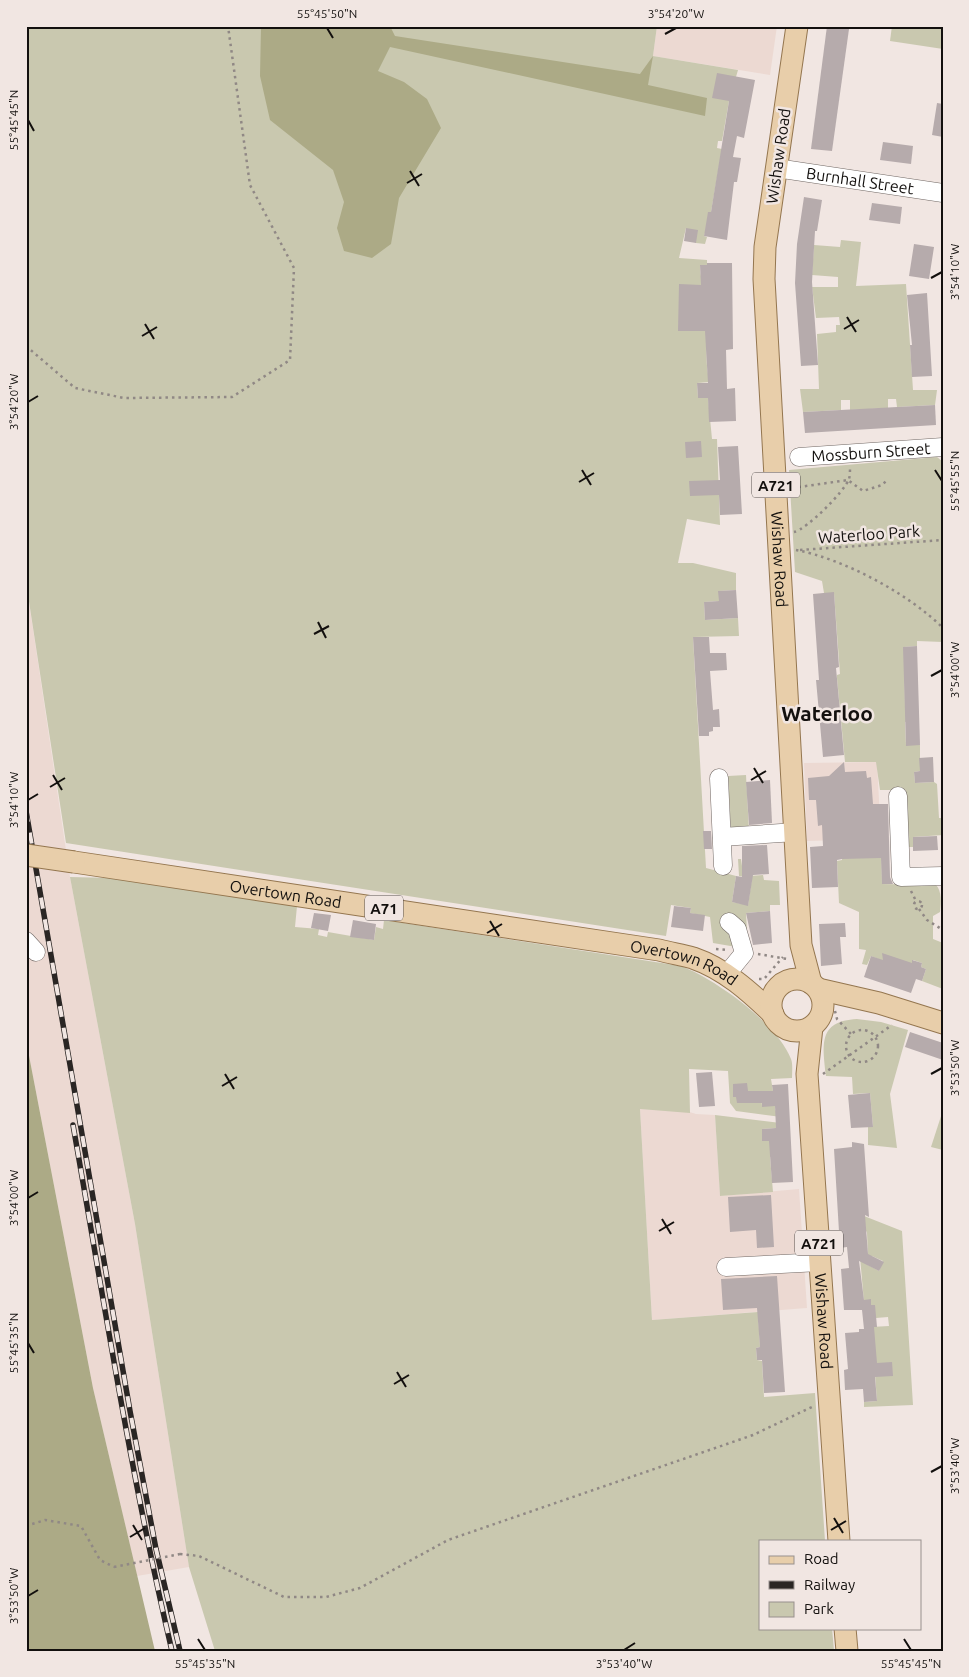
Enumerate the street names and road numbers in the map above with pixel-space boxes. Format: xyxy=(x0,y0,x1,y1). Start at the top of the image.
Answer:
street label: Wishaw Road xyxy=(762,107,794,205)
street label: Burnhall Street xyxy=(805,164,916,198)
street label: Mossburn Street xyxy=(811,439,932,465)
road number: A721 xyxy=(752,472,800,498)
street label: Wishaw Road xyxy=(768,511,791,608)
street label: Waterloo Park xyxy=(817,521,921,547)
street label: Overtown Road xyxy=(228,877,343,911)
road number: A71 xyxy=(365,896,403,920)
street label: Overtown Road xyxy=(629,937,741,989)
road number: A721 xyxy=(795,1230,843,1256)
street label: Wishaw Road xyxy=(812,1272,836,1370)

